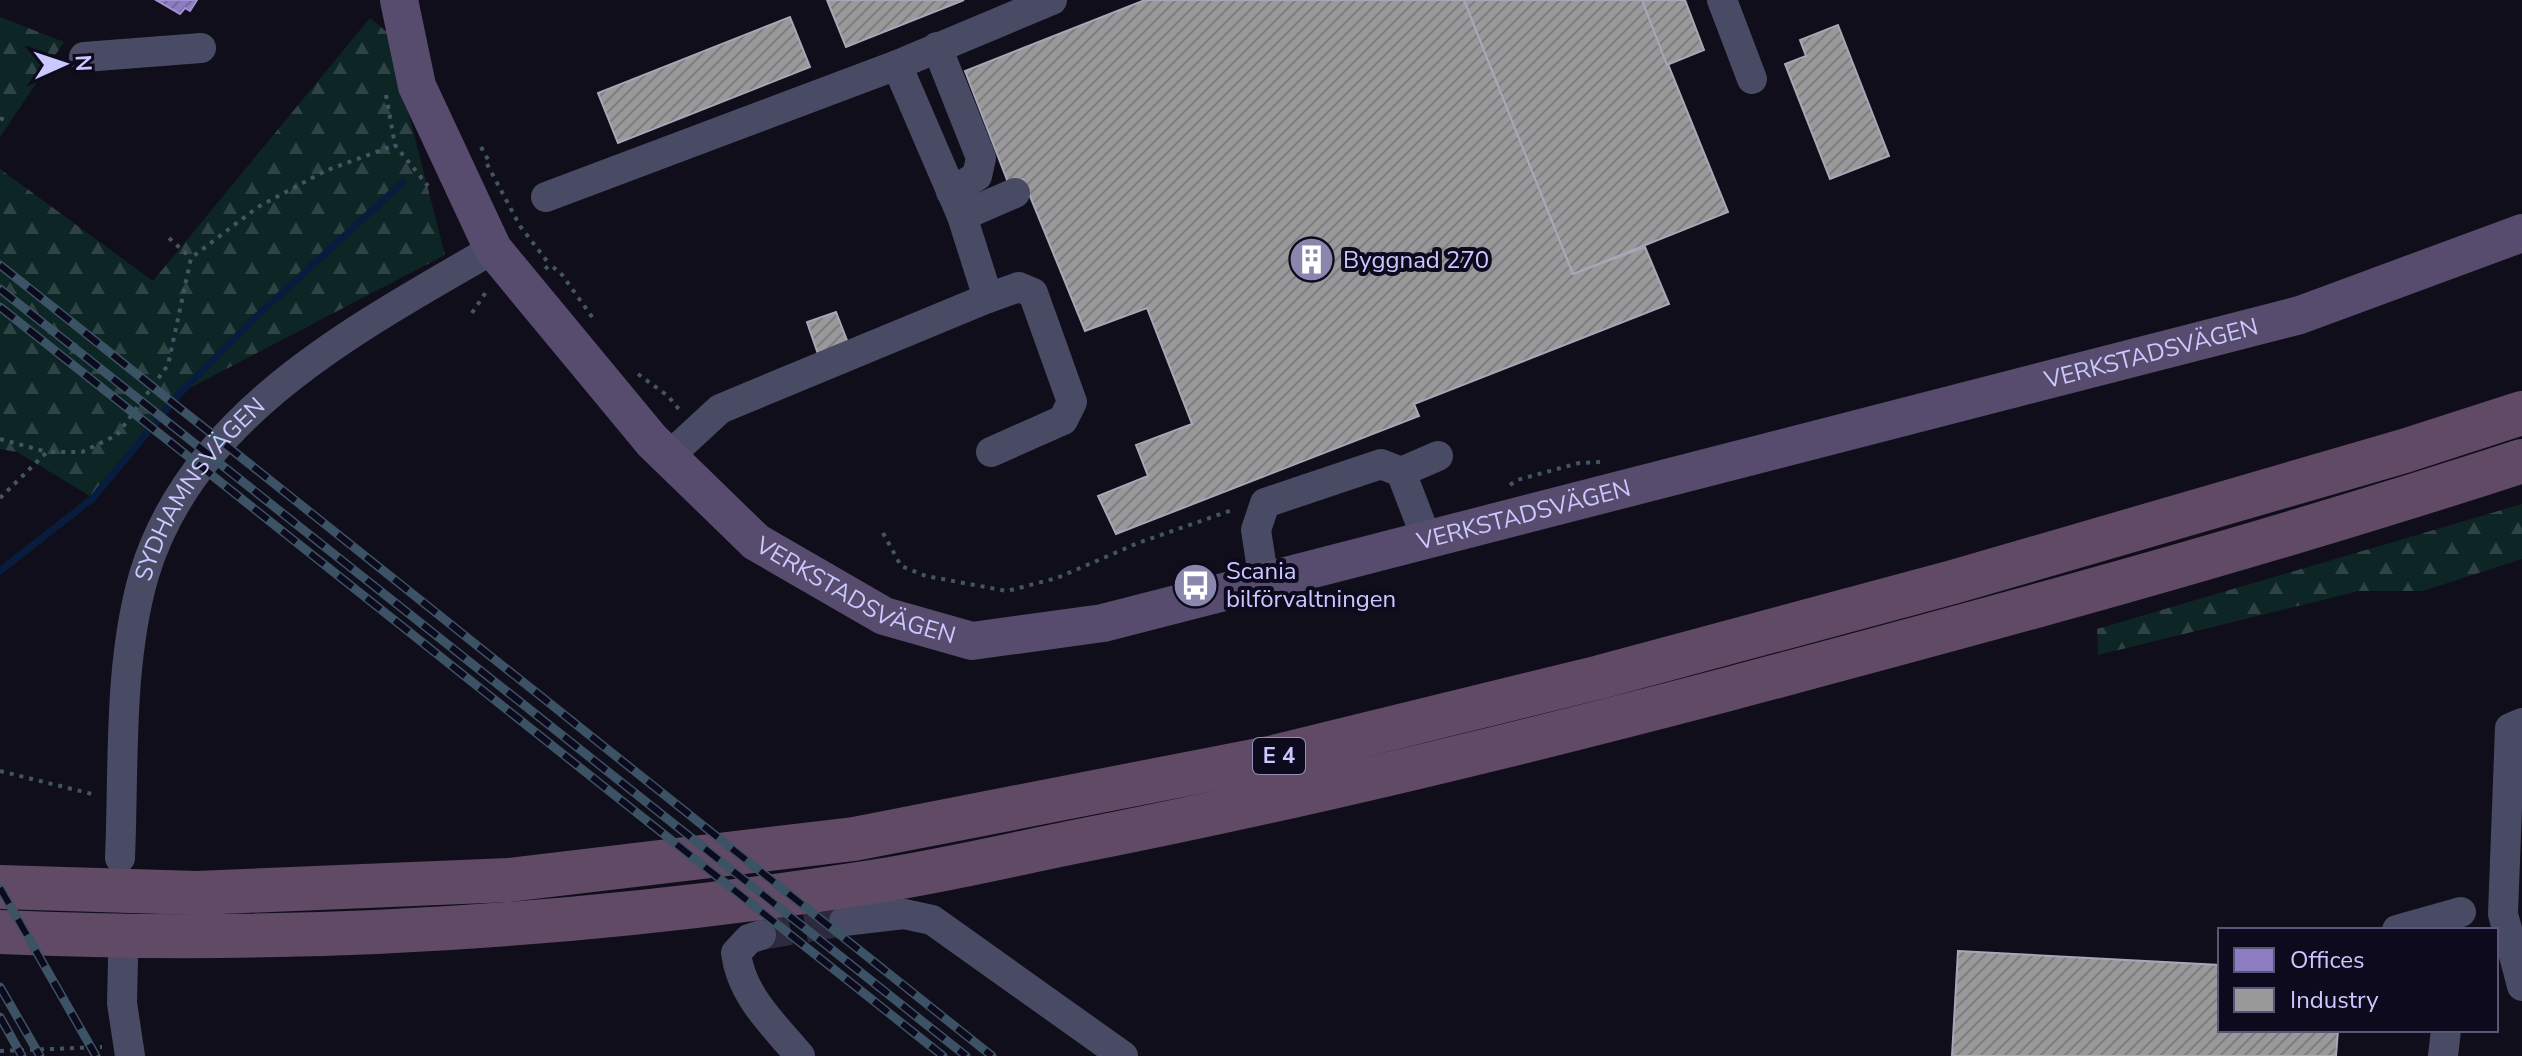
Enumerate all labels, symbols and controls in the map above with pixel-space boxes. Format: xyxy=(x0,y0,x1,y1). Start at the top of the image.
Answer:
north arrow xyxy=(24,24,104,104)
text: N xyxy=(68,54,98,72)
building icon: Byggnad 270 xyxy=(1288,236,1336,284)
place label: Byggnad 270 xyxy=(1343,244,1489,276)
street label: VERKSTADSVÄGEN xyxy=(2040,310,2262,396)
street label: SYDHAMNSVÄGEN xyxy=(127,390,272,585)
street label: VERKSTADSVÄGEN xyxy=(1413,472,1634,558)
street label: VERKSTADSVÄGEN xyxy=(749,529,959,652)
place label: Scania bilförvaltningen xyxy=(1226,555,1396,615)
bus stop icon: Scania bilförvaltningen xyxy=(1171,561,1219,609)
road number: E 4 xyxy=(1253,738,1305,774)
legend xyxy=(2218,928,2498,1032)
text: Offices xyxy=(2290,944,2365,976)
text: Industry xyxy=(2290,984,2379,1016)

